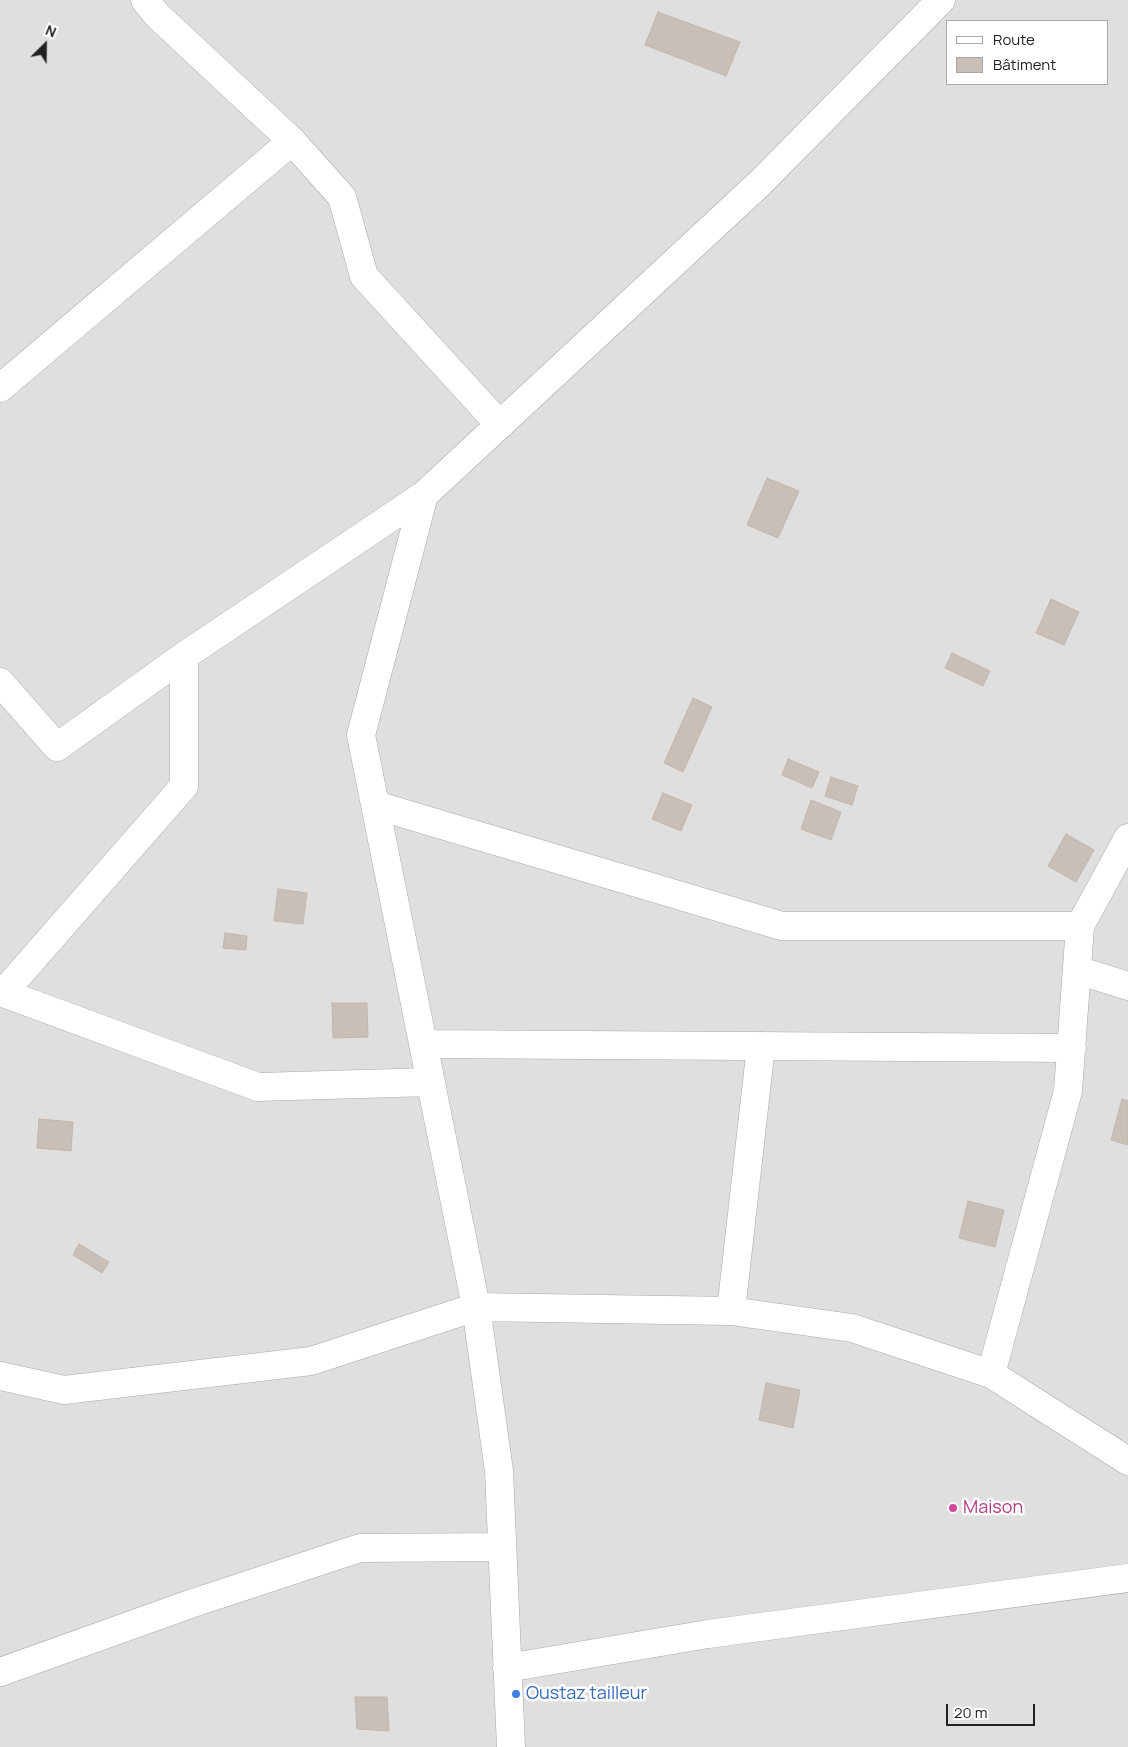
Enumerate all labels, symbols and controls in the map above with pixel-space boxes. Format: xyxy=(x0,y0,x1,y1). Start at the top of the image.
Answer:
north arrow xyxy=(20,20,70,70)
text: N xyxy=(43,20,59,41)
legend xyxy=(946,20,1108,85)
text: Route xyxy=(993,29,1035,50)
text: Bâtiment xyxy=(993,54,1056,75)
place label: Maison xyxy=(963,1497,1023,1519)
marker: Maison xyxy=(947,1502,959,1514)
place label: Oustaz tailleur xyxy=(526,1683,647,1705)
marker: Oustaz tailleur xyxy=(510,1688,522,1700)
scale bar xyxy=(948,1694,1037,1726)
text: 20 m xyxy=(954,1702,987,1723)

